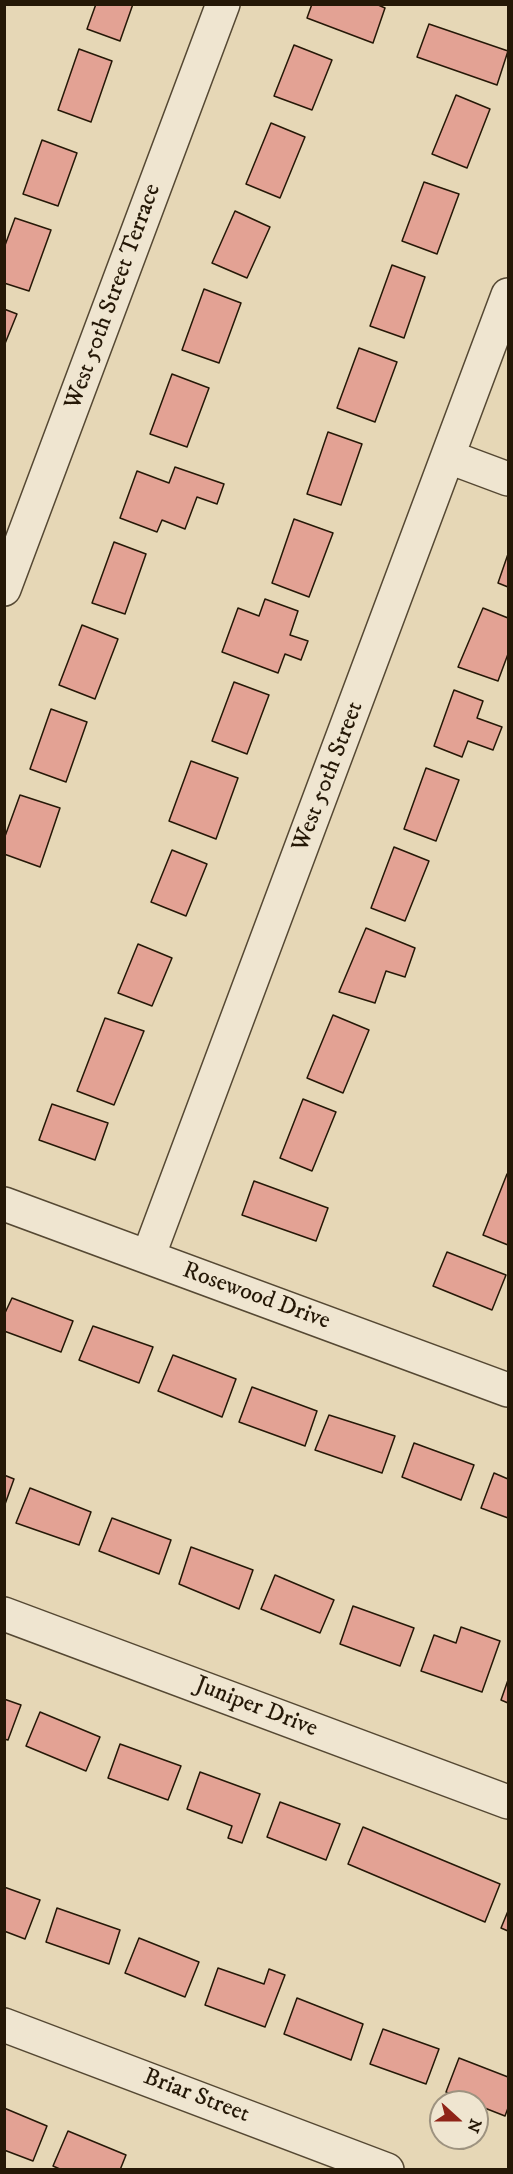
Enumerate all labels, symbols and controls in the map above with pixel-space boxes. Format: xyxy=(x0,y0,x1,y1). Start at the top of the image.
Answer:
street label: West 50th Street Terrace xyxy=(60,180,168,414)
street label: West 50th Street xyxy=(287,698,371,856)
street label: Rosewood Drive xyxy=(178,1257,334,1337)
street label: Juniper Drive xyxy=(191,1671,321,1745)
street label: Briar Street xyxy=(139,2064,253,2130)
north arrow xyxy=(429,2090,489,2150)
text: N xyxy=(462,2116,486,2135)

